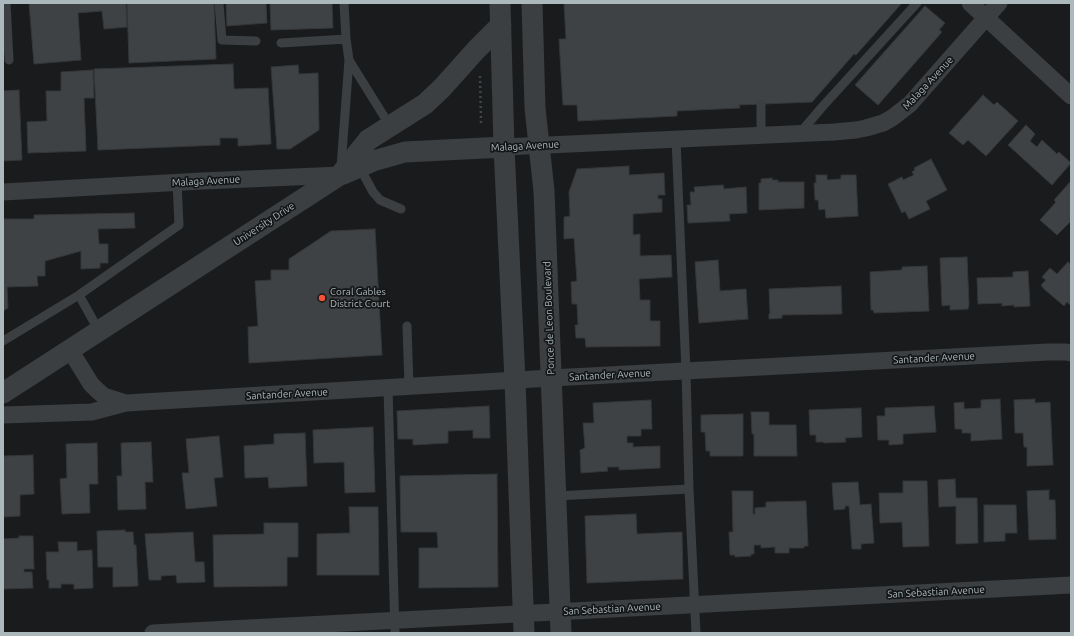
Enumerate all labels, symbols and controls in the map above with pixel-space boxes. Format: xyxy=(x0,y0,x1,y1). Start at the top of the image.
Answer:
street label: Malaga Avenue xyxy=(900,54,956,112)
street label: Malaga Avenue xyxy=(490,138,560,154)
street label: Malaga Avenue xyxy=(171,173,241,189)
street label: University Drive xyxy=(231,200,297,248)
street label: Ponce de Leon Boulevard xyxy=(541,261,557,375)
place label: Coral Gables District Court xyxy=(330,286,390,310)
marker: Coral Gables District Court xyxy=(317,293,327,303)
street label: Santander Avenue xyxy=(893,350,975,366)
street label: Santander Avenue xyxy=(569,367,651,383)
street label: Santander Avenue xyxy=(246,386,328,402)
street label: San Sebastian Avenue xyxy=(887,583,985,601)
street label: San Sebastian Avenue xyxy=(563,600,661,618)

